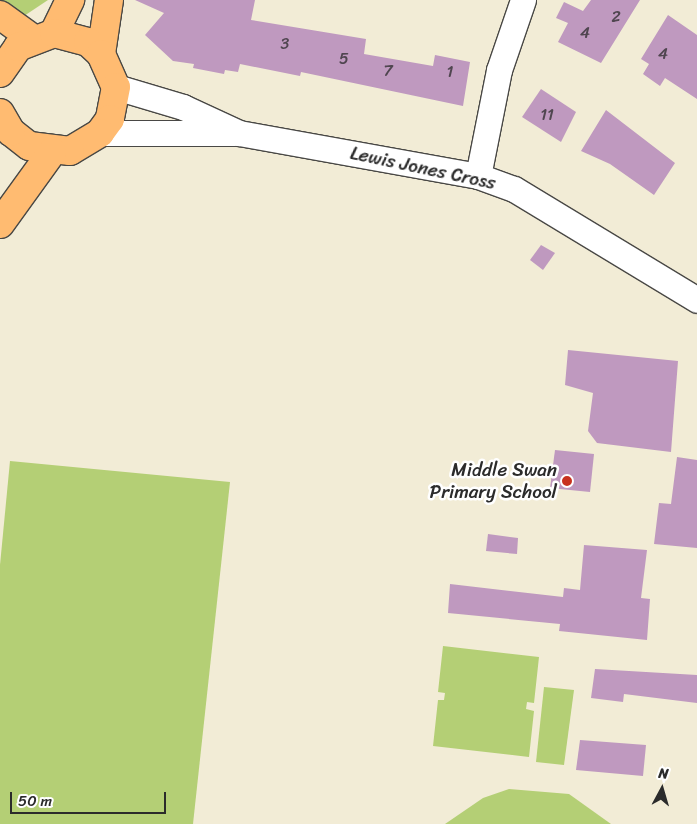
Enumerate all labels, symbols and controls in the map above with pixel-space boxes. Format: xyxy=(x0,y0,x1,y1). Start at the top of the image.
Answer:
house number: 2 xyxy=(611,7,621,27)
house number: 4 xyxy=(580,23,590,43)
house number: 3 xyxy=(281,34,289,54)
house number: 4 xyxy=(658,44,668,64)
house number: 5 xyxy=(339,49,349,69)
house number: 7 xyxy=(383,61,393,81)
house number: 1 xyxy=(447,62,453,82)
house number: 11 xyxy=(540,105,554,125)
street label: Lewis Jones Cross xyxy=(348,141,498,195)
place label: Middle Swan Primary School xyxy=(430,459,557,503)
marker: Middle Swan Primary School xyxy=(561,475,573,487)
text: N xyxy=(657,761,670,787)
north arrow xyxy=(637,764,687,814)
scale bar xyxy=(12,782,169,814)
text: 50 m xyxy=(18,788,52,814)

